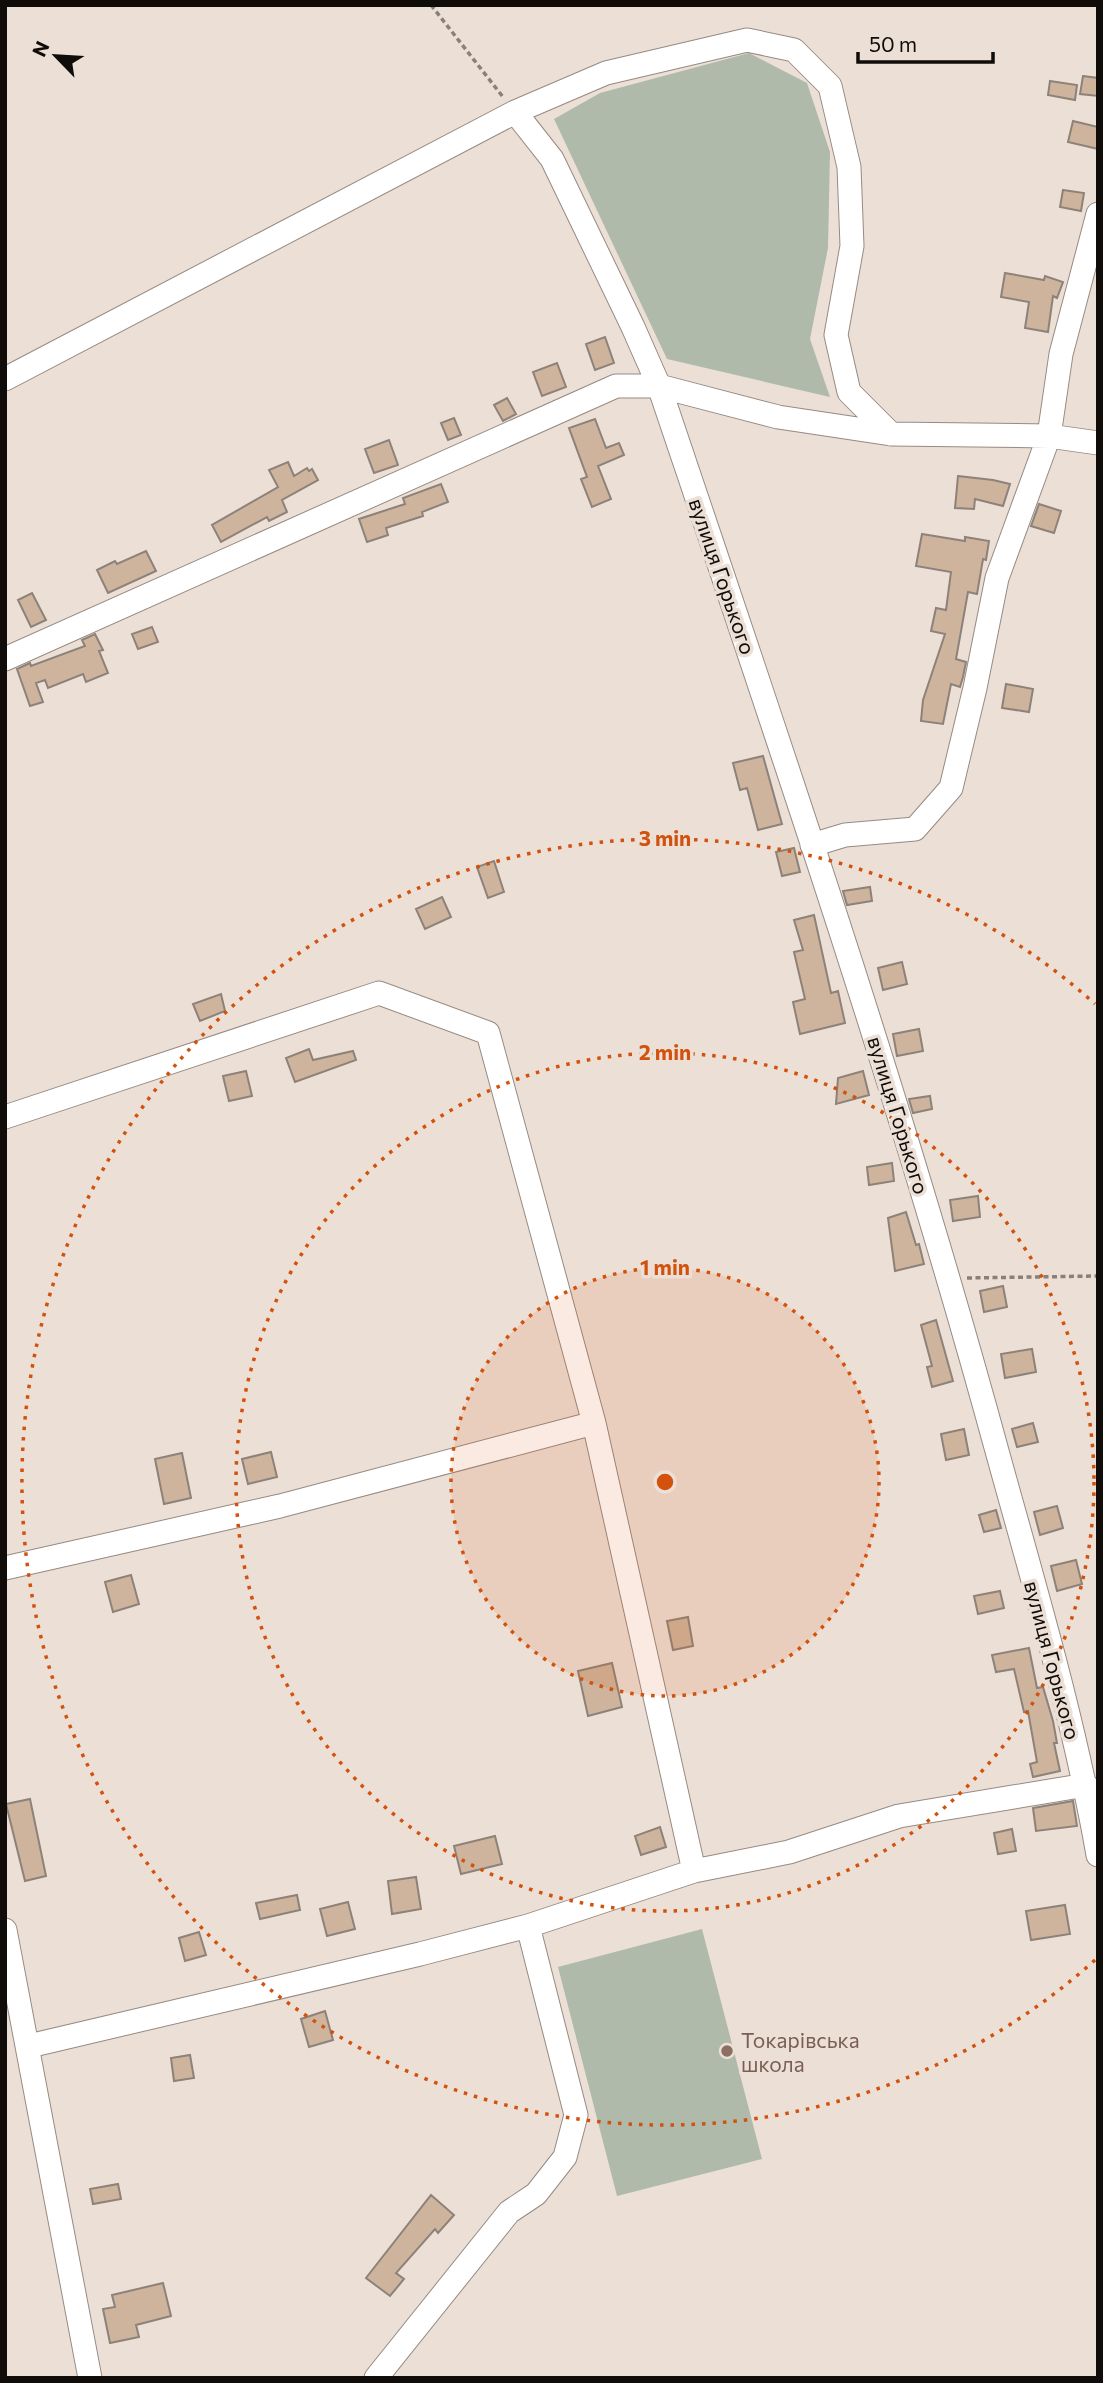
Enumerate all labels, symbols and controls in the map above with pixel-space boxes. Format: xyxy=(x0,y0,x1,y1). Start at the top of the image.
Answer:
north arrow xyxy=(21,21,91,91)
scale bar xyxy=(858,21,993,65)
text: 50 m xyxy=(869,31,917,56)
text: N xyxy=(27,37,54,60)
street label: вулиця Горького xyxy=(685,495,761,657)
text: 3 min xyxy=(639,825,691,850)
street label: вулиця Горького xyxy=(863,1033,935,1197)
text: 2 min xyxy=(639,1039,691,1064)
text: 1 min xyxy=(640,1254,690,1279)
centre of rings xyxy=(653,1470,677,1494)
street label: вулиця Горького xyxy=(1020,1578,1086,1742)
place label: Токарівська школа xyxy=(741,2027,860,2076)
marker: Токарівська школа xyxy=(719,2043,735,2059)

